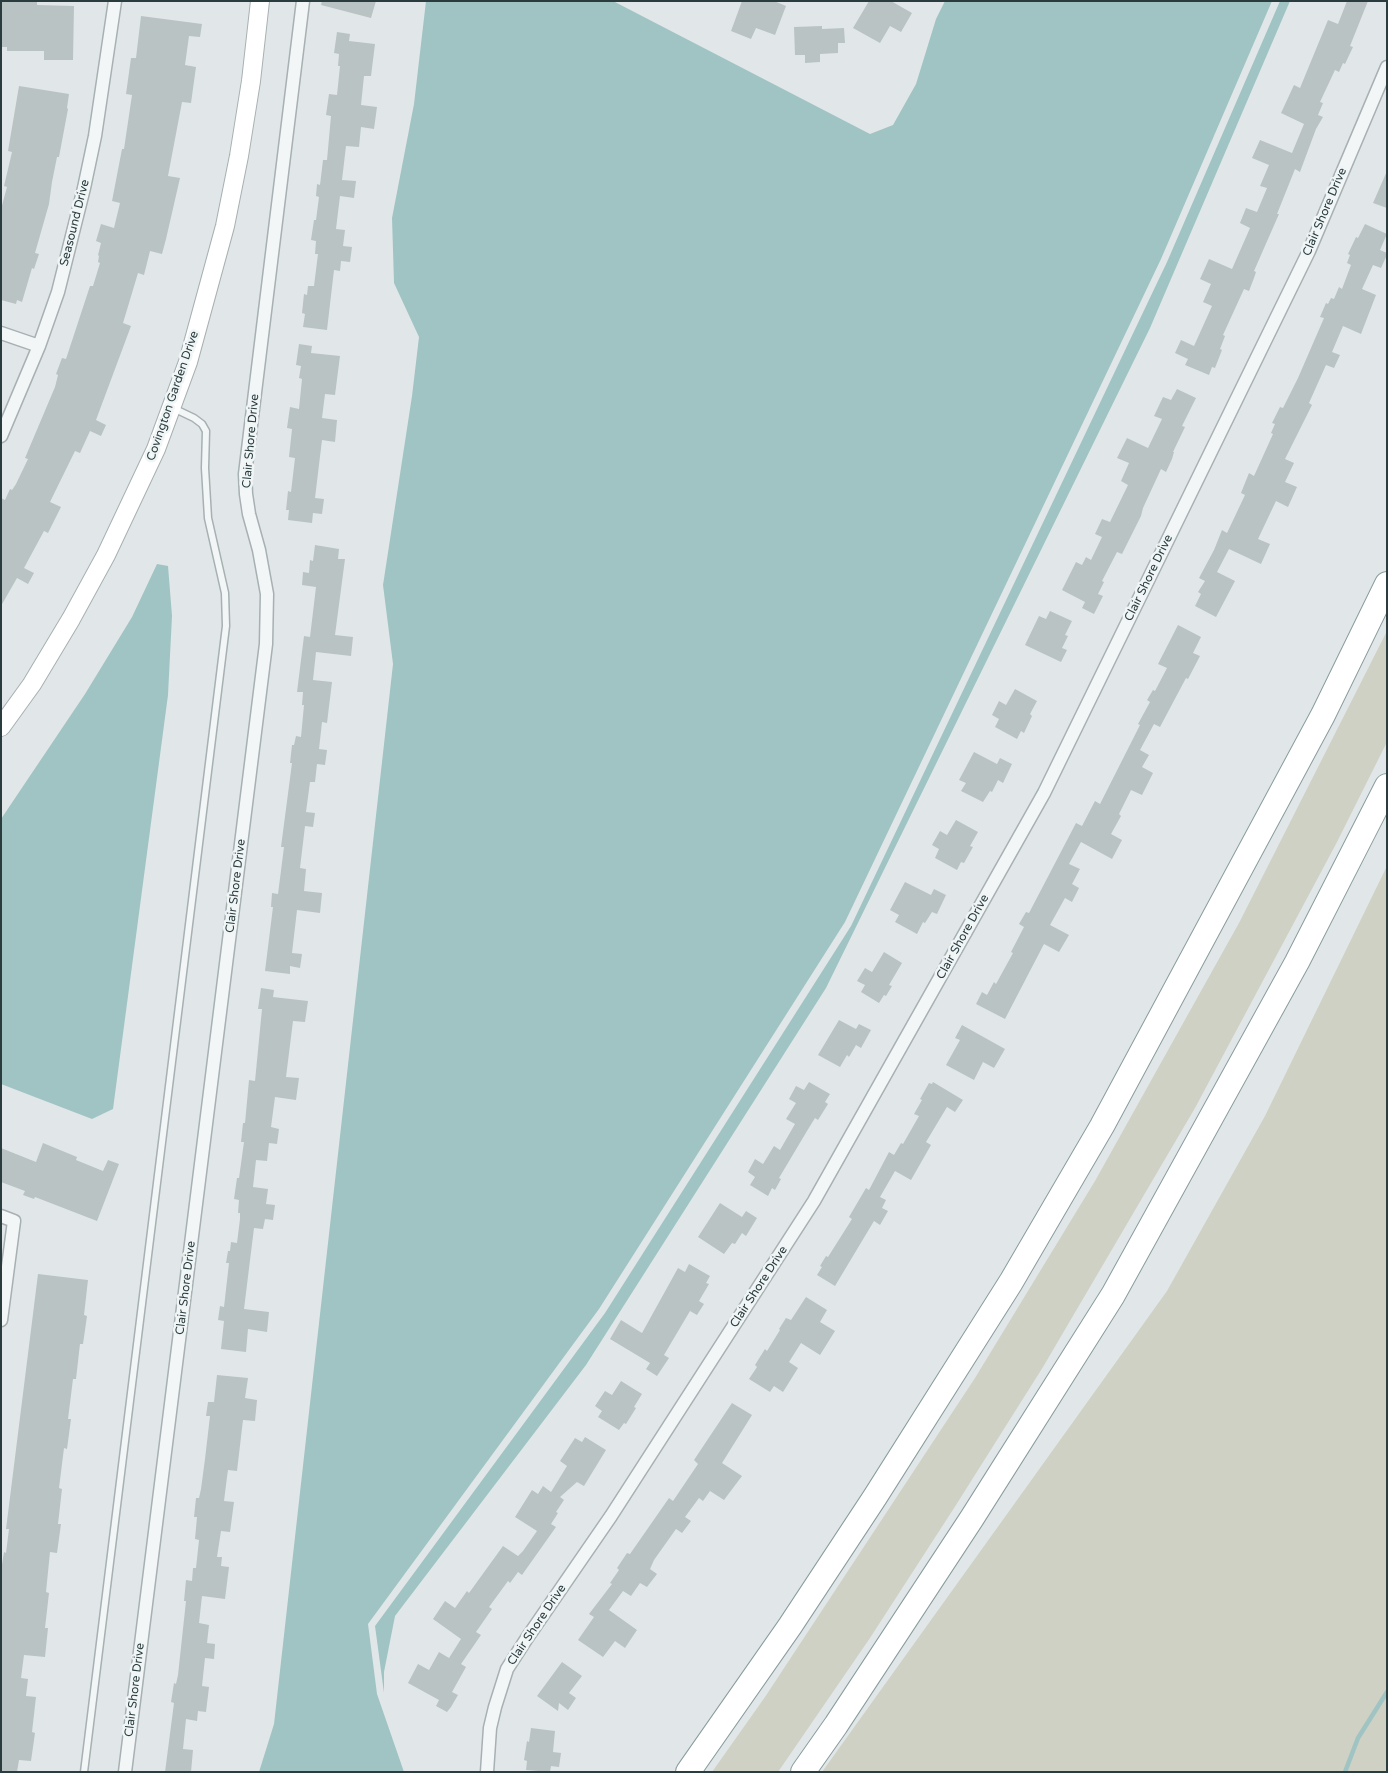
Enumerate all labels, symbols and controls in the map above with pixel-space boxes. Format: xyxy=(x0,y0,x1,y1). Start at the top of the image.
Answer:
street label: Clair Shore Drive xyxy=(1300,166,1350,258)
street label: Seasound Drive xyxy=(57,178,93,268)
street label: Covington Garden Drive xyxy=(144,329,202,463)
street label: Clair Shore Drive xyxy=(240,393,262,489)
street label: Clair Shore Drive xyxy=(1122,532,1176,624)
street label: Clair Shore Drive xyxy=(223,838,249,934)
street label: Clair Shore Drive xyxy=(934,892,992,982)
street label: Clair Shore Drive xyxy=(173,1240,199,1336)
street label: Clair Shore Drive xyxy=(727,1243,791,1331)
street label: Clair Shore Drive xyxy=(505,1582,569,1668)
street label: Clair Shore Drive xyxy=(122,1642,148,1738)

